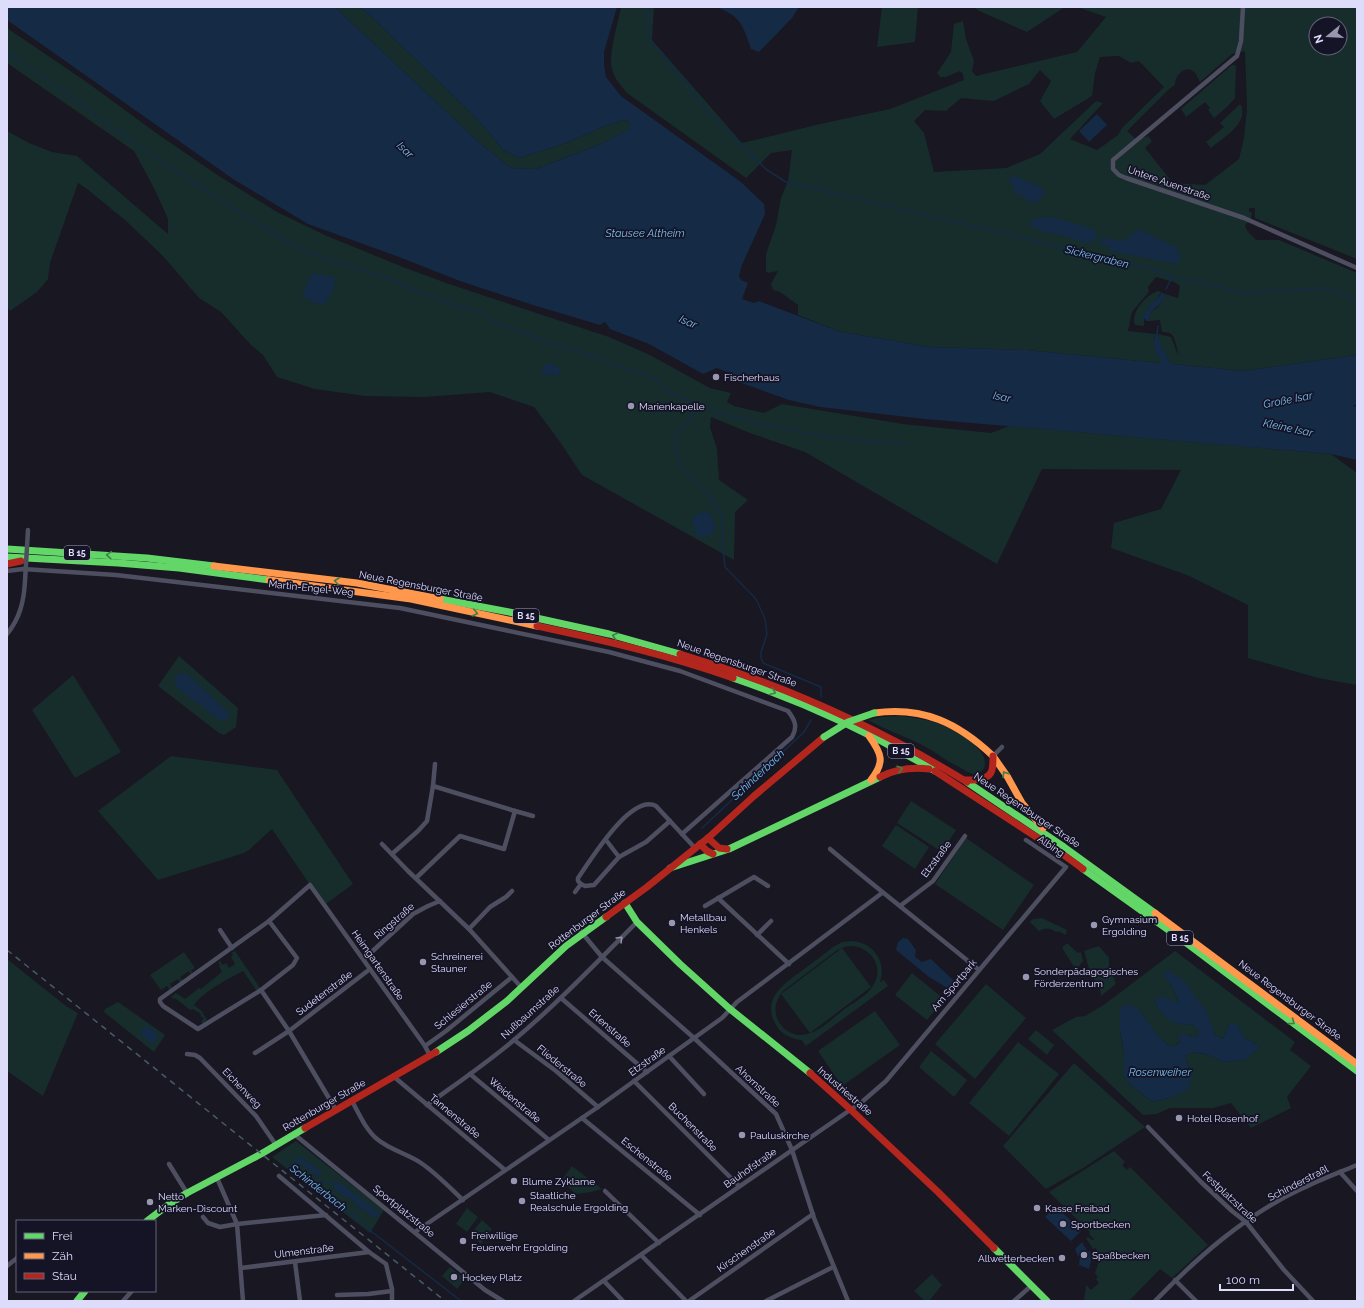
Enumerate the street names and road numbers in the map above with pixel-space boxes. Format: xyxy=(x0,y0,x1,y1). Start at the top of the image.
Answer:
street label: Untere Auenstraße xyxy=(1126,164,1212,202)
road number: B 15 xyxy=(64,546,90,560)
street label: Neue Regensburger Straße xyxy=(358,569,484,603)
street label: Martin-Engel-Weg xyxy=(268,578,354,598)
road number: B 15 xyxy=(513,609,539,623)
street label: Neue Regensburger Straße xyxy=(676,637,798,689)
road number: B 15 xyxy=(888,744,914,758)
street label: Neue Regensburger Straße xyxy=(972,770,1082,850)
street label: Albing xyxy=(1036,833,1066,859)
street label: Etzstraße xyxy=(919,839,953,879)
street label: Rottenburger Straße xyxy=(546,886,628,952)
street label: Ringstraße xyxy=(372,901,416,941)
street label: Heimgartenstraße xyxy=(350,928,406,1002)
road number: B 15 xyxy=(1167,931,1193,945)
street label: Am Sportpark xyxy=(929,956,979,1013)
street label: Neue Regensburger Straße xyxy=(1236,958,1344,1042)
street label: Sudetenstraße xyxy=(294,968,354,1018)
street label: Schlesierstraße xyxy=(432,978,494,1032)
street label: Nußbaumstraße xyxy=(499,983,561,1041)
street label: Erlenstraße xyxy=(587,1007,634,1049)
street label: Fliederstraße xyxy=(535,1043,589,1089)
street label: Etzstraße xyxy=(626,1044,668,1078)
street label: Ahornstraße xyxy=(734,1063,782,1109)
street label: Industriestraße xyxy=(815,1064,875,1118)
street label: Eichenweg xyxy=(220,1066,264,1110)
street label: Weidenstraße xyxy=(487,1075,543,1125)
street label: Rottenburger Straße xyxy=(281,1077,367,1133)
street label: Tannenstraße xyxy=(428,1092,483,1140)
street label: Buchenstraße xyxy=(666,1100,720,1154)
street label: Eschenstraße xyxy=(619,1135,675,1183)
street label: Bauhofstraße xyxy=(722,1146,778,1190)
street label: Schinderstraßl xyxy=(1266,1163,1330,1203)
street label: Festplatzstraße xyxy=(1200,1169,1260,1225)
street label: Sportplatzstraße xyxy=(371,1183,437,1239)
street label: Kirschenstraße xyxy=(715,1226,777,1274)
street label: Ulmenstraße xyxy=(274,1242,334,1260)

